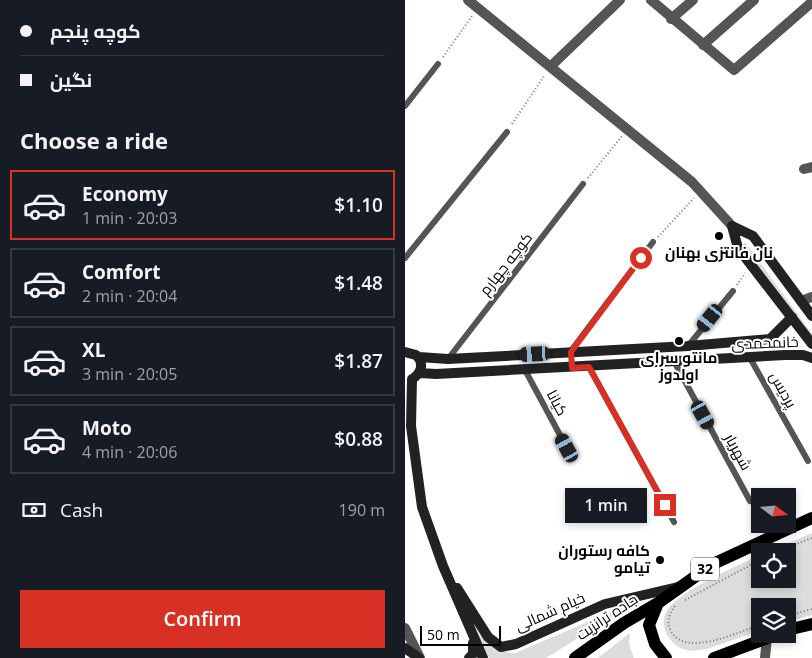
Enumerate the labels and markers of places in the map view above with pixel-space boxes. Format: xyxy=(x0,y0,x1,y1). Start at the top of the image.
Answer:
marker: نان فانتزی بهنان xyxy=(713,230,725,242)
place label: نان فانتزی بهنان xyxy=(665,242,773,262)
marker: مانتو سرای اولدوز xyxy=(673,335,685,347)
place label: مانتو سرای اولدوز xyxy=(641,347,717,384)
place label: کافه رستوران تیامو xyxy=(558,540,651,577)
marker: کافه رستوران تیامو xyxy=(654,554,666,566)

